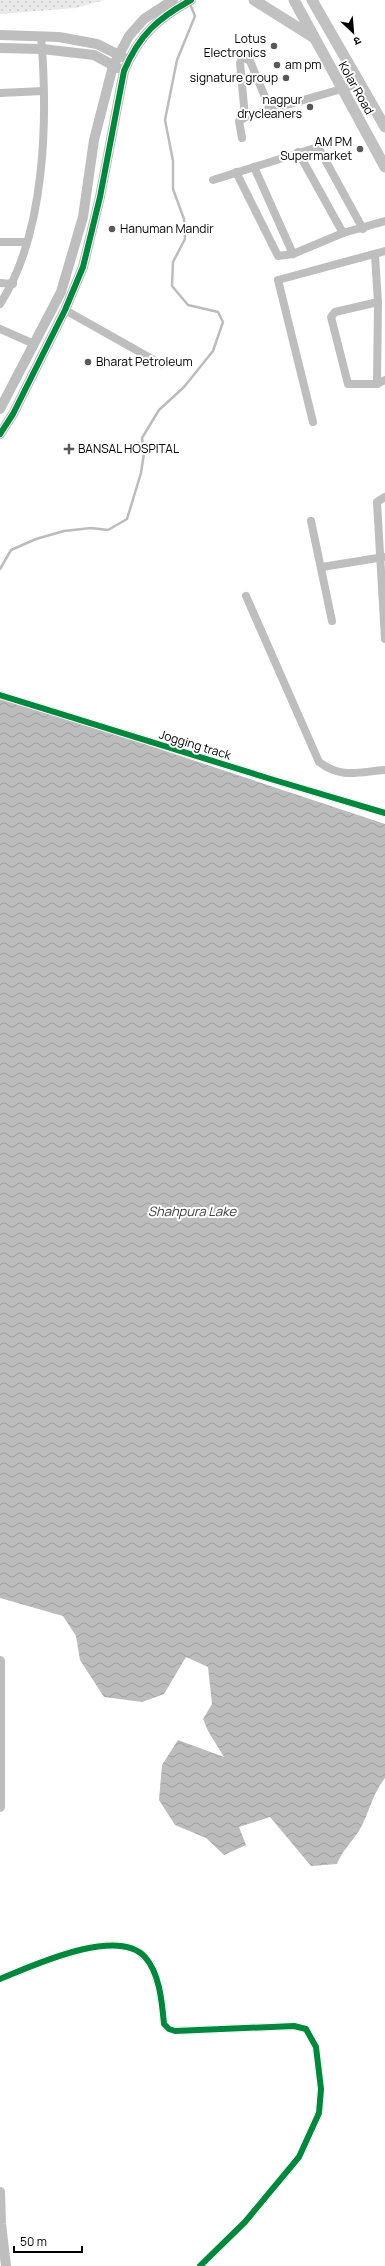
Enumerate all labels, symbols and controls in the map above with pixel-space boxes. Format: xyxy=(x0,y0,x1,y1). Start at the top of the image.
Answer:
north arrow xyxy=(333,12,373,52)
place label: Lotus Electronics xyxy=(204,30,266,61)
text: उ xyxy=(351,33,364,50)
marker: Lotus Electronics xyxy=(269,41,279,51)
place label: am pm xyxy=(285,56,322,73)
street label: Kolar Road xyxy=(335,58,378,117)
marker: am pm xyxy=(272,60,282,70)
place label: signature group xyxy=(190,69,278,86)
marker: signature group xyxy=(281,73,291,83)
place label: nagpur drycleaners xyxy=(237,91,303,122)
marker: nagpur drycleaners xyxy=(305,102,315,112)
place label: AM PM Supermarket xyxy=(280,133,352,164)
marker: AM PM Supermarket xyxy=(355,144,365,154)
place label: Hanuman Mandir xyxy=(120,220,214,237)
marker: Hanuman Mandir xyxy=(107,224,117,234)
place label: Bharat Petroleum xyxy=(96,353,193,370)
marker: Bharat Petroleum xyxy=(83,357,93,367)
place label: BANSAL HOSPITAL xyxy=(78,440,179,457)
marker: BANSAL HOSPITAL xyxy=(63,443,75,455)
street label: Jogging track xyxy=(157,726,234,764)
water label: Shahpura Lake xyxy=(148,1202,237,1220)
scale bar xyxy=(14,2228,82,2254)
text: 50 m xyxy=(20,2233,47,2250)

